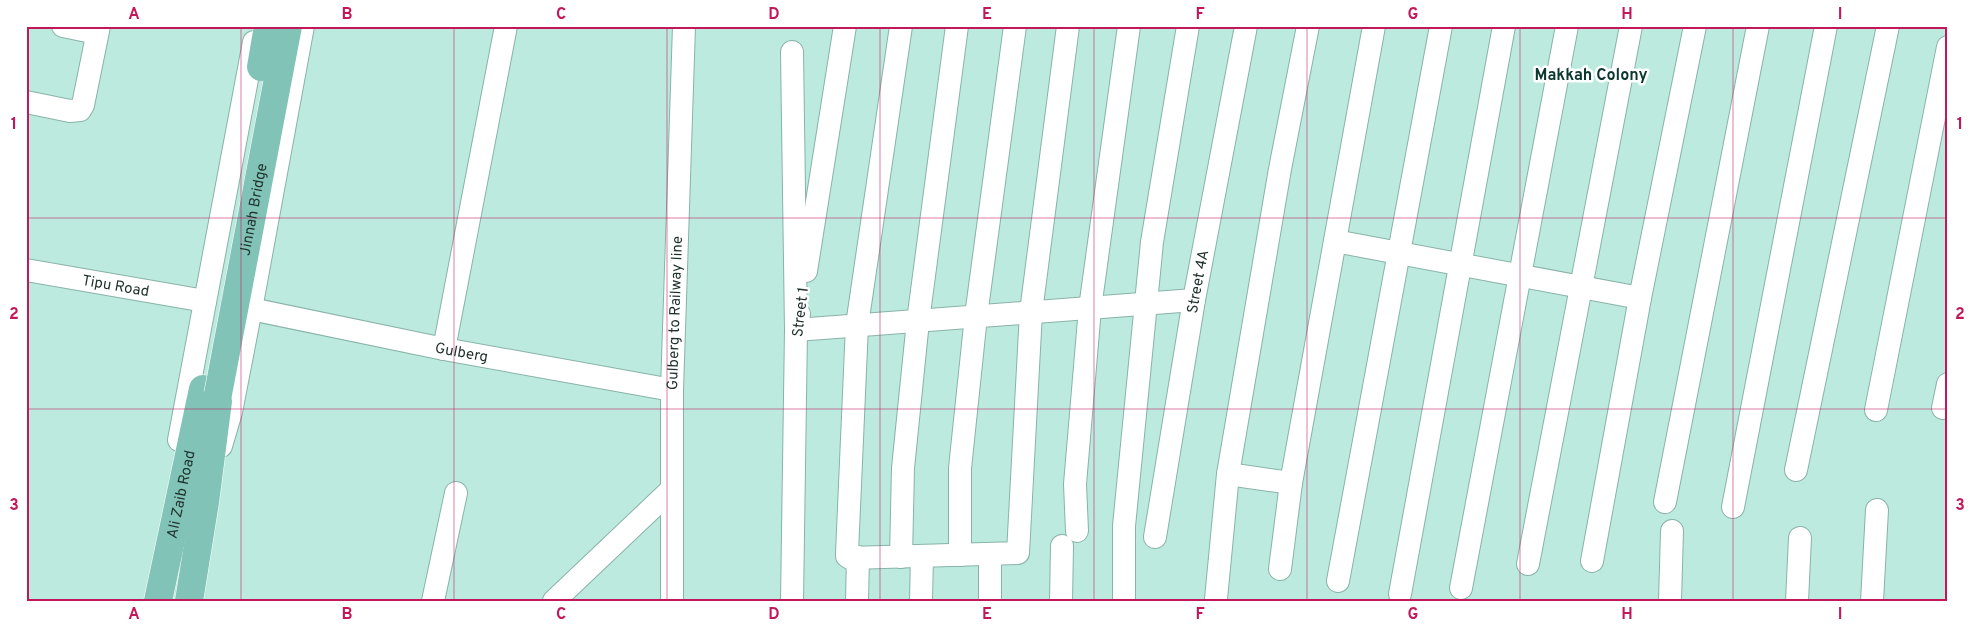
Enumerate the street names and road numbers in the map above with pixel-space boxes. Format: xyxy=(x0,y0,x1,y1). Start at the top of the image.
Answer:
street label: Jinnah Bridge xyxy=(237,162,273,257)
street label: Gulberg to Railway line xyxy=(664,236,688,391)
street label: Street 4A xyxy=(1184,249,1214,315)
street label: Tipu Road xyxy=(80,272,150,302)
street label: Street 1 xyxy=(789,286,814,338)
street label: Gulberg xyxy=(433,339,489,368)
street label: Ali Zaib Road xyxy=(163,449,201,541)

